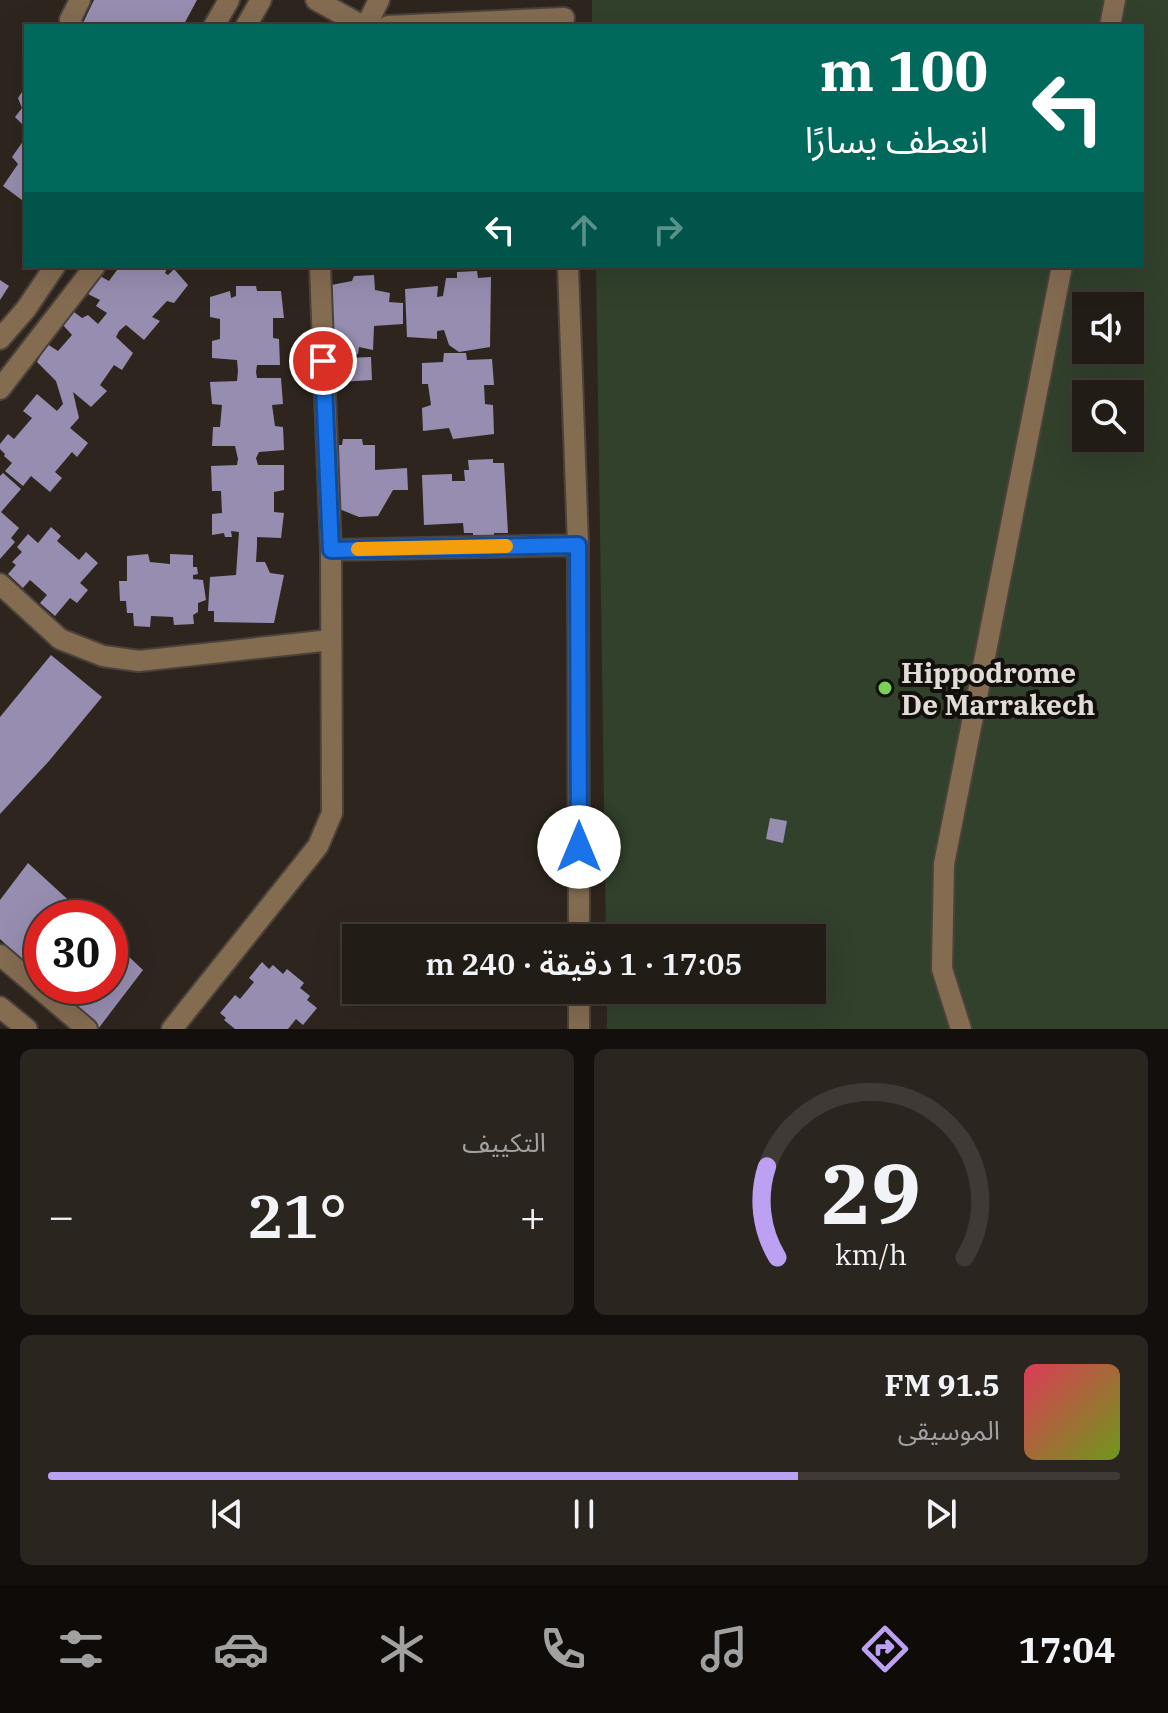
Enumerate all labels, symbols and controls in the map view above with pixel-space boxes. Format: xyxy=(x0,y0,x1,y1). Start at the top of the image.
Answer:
text: 100 m xyxy=(820,34,988,106)
icon: left xyxy=(1016,56,1120,160)
text: انعطف يسارًا xyxy=(805,116,988,163)
icon: left xyxy=(478,208,522,252)
icon: ahead xyxy=(562,208,606,252)
icon: right xyxy=(646,208,690,252)
map controls xyxy=(1072,292,1144,452)
button: sound xyxy=(1072,292,1144,364)
pin xyxy=(289,327,357,395)
icon: arrive xyxy=(301,339,345,383)
button: search xyxy=(1072,380,1144,452)
place label: Hippodrome De Marrakech xyxy=(901,654,1095,723)
marker: Hippodrome De Marrakech xyxy=(876,679,894,697)
position arrow xyxy=(537,805,621,889)
speed limit sign: 30 xyxy=(24,900,128,1004)
text: 17:05 · 1 دقيقة · 240 m xyxy=(425,944,743,983)
text: التكييف xyxy=(462,1125,546,1159)
text: 29 xyxy=(821,1139,921,1247)
text: 21° xyxy=(247,1176,347,1255)
text: − xyxy=(48,1187,74,1244)
text: + xyxy=(520,1187,546,1244)
text: km/h xyxy=(835,1236,907,1273)
text: 91.5 FM xyxy=(885,1365,1000,1404)
text: الموسيقى xyxy=(898,1413,1000,1447)
icon: previous xyxy=(205,1492,249,1536)
icon: pause xyxy=(562,1492,606,1536)
icon: next xyxy=(919,1492,963,1536)
icon: filters xyxy=(53,1621,109,1677)
icon: car xyxy=(213,1621,269,1677)
icon: climate xyxy=(374,1621,430,1677)
icon: phone xyxy=(535,1621,591,1677)
icon: music xyxy=(696,1621,752,1677)
icon: directions xyxy=(857,1621,913,1677)
text: 17:04 xyxy=(1018,1626,1116,1673)

